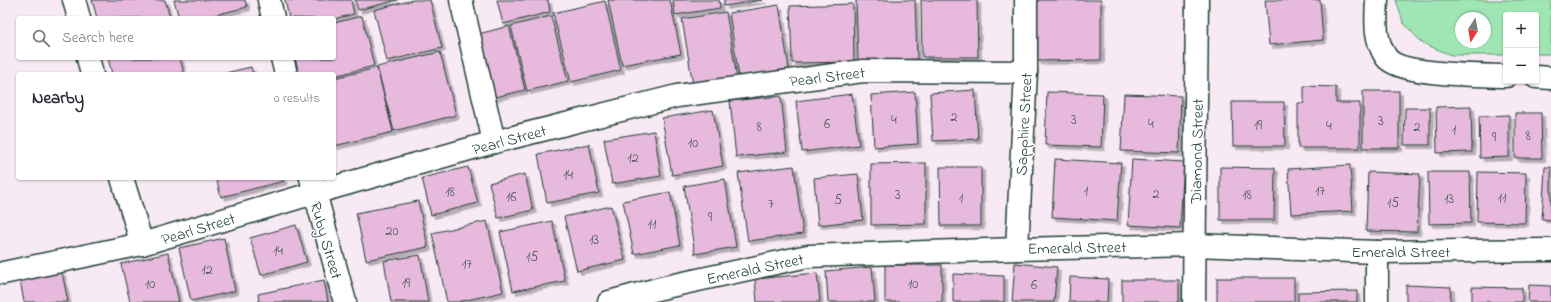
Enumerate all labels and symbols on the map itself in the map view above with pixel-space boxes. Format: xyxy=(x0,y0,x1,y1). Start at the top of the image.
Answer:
north arrow xyxy=(1455,12,1491,48)
street label: Pearl Street xyxy=(788,61,867,95)
street label: Sapphire Street xyxy=(1010,72,1040,176)
street label: Diamond Street xyxy=(1185,98,1211,205)
house number: 2 xyxy=(951,107,958,128)
house number: 4 xyxy=(891,110,897,131)
house number: 3 xyxy=(1071,110,1077,131)
house number: 3 xyxy=(1378,111,1384,132)
house number: 6 xyxy=(824,114,830,135)
house number: 4 xyxy=(1148,114,1154,135)
house number: 19 xyxy=(1254,115,1263,136)
house number: 4 xyxy=(1326,116,1332,137)
house number: 8 xyxy=(756,117,762,138)
house number: 2 xyxy=(1414,117,1421,138)
street label: Pearl Street xyxy=(470,119,550,162)
house number: 1 xyxy=(1452,120,1457,141)
house number: 8 xyxy=(1525,126,1531,147)
house number: 9 xyxy=(1492,127,1497,148)
house number: 10 xyxy=(688,133,698,154)
house number: 12 xyxy=(627,148,639,169)
house number: 14 xyxy=(563,165,573,186)
house number: 1 xyxy=(1084,181,1089,202)
house number: 17 xyxy=(1315,181,1325,202)
house number: 18 xyxy=(445,182,455,203)
house number: 2 xyxy=(1153,184,1160,205)
house number: 3 xyxy=(895,185,901,206)
house number: 18 xyxy=(1242,185,1252,206)
house number: 16 xyxy=(506,187,516,208)
house number: 1 xyxy=(959,188,964,209)
house number: 11 xyxy=(1498,188,1507,209)
house number: 13 xyxy=(1444,189,1454,210)
house number: 5 xyxy=(834,190,842,211)
house number: 15 xyxy=(1387,193,1399,214)
house number: 7 xyxy=(768,194,774,215)
street label: Ruby Street xyxy=(303,199,348,283)
street label: Pearl Street xyxy=(159,207,239,253)
house number: 9 xyxy=(708,207,713,228)
house number: 11 xyxy=(648,214,657,235)
house number: 20 xyxy=(385,221,399,242)
house number: 13 xyxy=(589,230,599,251)
street label: Emerald Street xyxy=(1027,236,1127,262)
house number: 14 xyxy=(273,241,283,262)
street label: Emerald Street xyxy=(1352,241,1451,265)
house number: 15 xyxy=(526,247,538,268)
street label: Emerald Street xyxy=(705,248,807,292)
house number: 17 xyxy=(462,254,472,275)
house number: 12 xyxy=(201,260,213,281)
house number: 19 xyxy=(402,273,411,294)
house number: 10 xyxy=(145,274,155,295)
house number: 10 xyxy=(908,274,918,295)
house number: 6 xyxy=(1031,275,1037,296)

